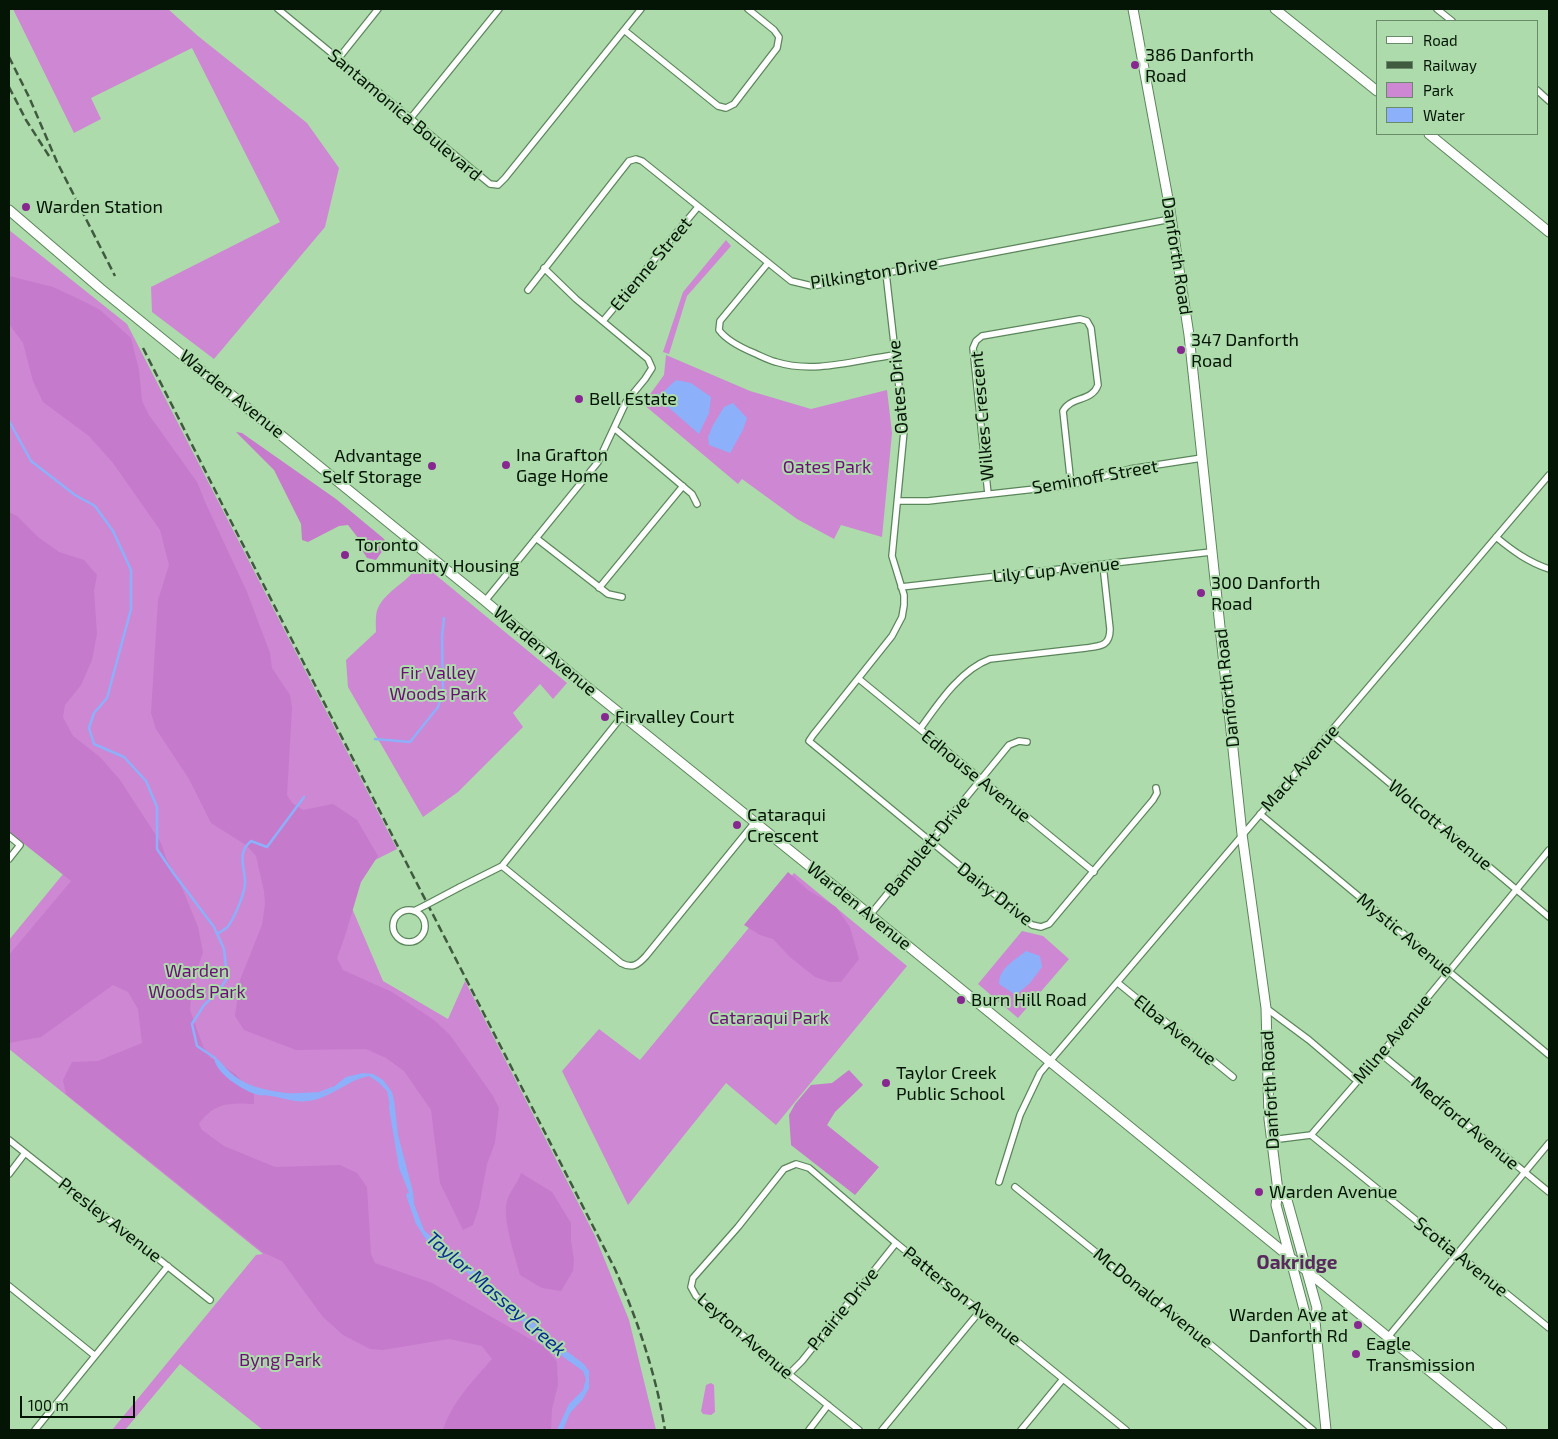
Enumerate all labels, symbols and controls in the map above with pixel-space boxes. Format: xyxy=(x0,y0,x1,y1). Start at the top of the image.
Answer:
legend xyxy=(1376,20,1538,135)
text: Road xyxy=(1423,31,1458,49)
street label: Santamonica Boulevard xyxy=(324,44,486,186)
place label: 386 Danforth Road xyxy=(1145,44,1254,86)
text: Railway xyxy=(1423,56,1477,74)
marker: 386 Danforth Road xyxy=(1129,59,1141,71)
text: Park xyxy=(1423,81,1454,99)
text: Water xyxy=(1423,106,1465,124)
street label: Danforth Road xyxy=(1157,195,1197,317)
place label: Warden Station xyxy=(36,196,163,218)
marker: Warden Station xyxy=(20,201,32,213)
street label: Etienne Street xyxy=(606,213,696,315)
street label: Pilkington Drive xyxy=(809,252,939,294)
place label: 347 Danforth Road xyxy=(1191,329,1299,372)
street label: Oates Drive xyxy=(883,339,913,435)
marker: 347 Danforth Road xyxy=(1175,344,1187,356)
street label: Warden Avenue xyxy=(175,345,289,443)
street label: Wilkes Crescent xyxy=(966,350,998,482)
place label: Bell Estate xyxy=(589,388,677,410)
marker: Bell Estate xyxy=(573,393,585,405)
place label: Ina Grafton Gage Home xyxy=(516,444,609,486)
place label: Advantage Self Storage xyxy=(322,445,422,488)
street label: Seminoff Street xyxy=(1030,455,1160,499)
park label: Oates Park xyxy=(783,456,871,478)
marker: Ina Grafton Gage Home xyxy=(500,459,512,471)
marker: Advantage Self Storage xyxy=(426,460,438,472)
place label: Toronto Community Housing xyxy=(355,534,519,576)
marker: Toronto Community Housing xyxy=(339,549,351,561)
street label: Lily Cup Avenue xyxy=(991,553,1121,587)
place label: 300 Danforth Road xyxy=(1211,572,1320,614)
marker: 300 Danforth Road xyxy=(1195,587,1207,599)
street label: Warden Avenue xyxy=(489,601,601,701)
street label: Danforth Road xyxy=(1210,628,1244,748)
park label: Fir Valley Woods Park xyxy=(389,662,487,704)
place label: Firvalley Court xyxy=(615,706,734,728)
marker: Firvalley Court xyxy=(599,711,611,723)
street label: Mack Avenue xyxy=(1256,720,1344,816)
street label: Edhouse Avenue xyxy=(917,725,1035,827)
street label: Wolcott Avenue xyxy=(1384,775,1496,875)
street label: Bamblett Drive xyxy=(880,792,974,900)
place label: Cataraqui Crescent xyxy=(747,804,826,846)
marker: Cataraqui Crescent xyxy=(731,819,743,831)
street label: Warden Avenue xyxy=(802,857,916,955)
street label: Dairy Drive xyxy=(953,858,1037,930)
street label: Mystic Avenue xyxy=(1353,889,1457,981)
park label: Warden Woods Park xyxy=(148,960,246,1002)
place label: Burn Hill Road xyxy=(971,989,1087,1011)
street label: Elba Avenue xyxy=(1129,990,1221,1070)
street label: Milne Avenue xyxy=(1348,990,1436,1088)
marker: Burn Hill Road xyxy=(955,994,967,1006)
park label: Cataraqui Park xyxy=(709,1007,829,1029)
street label: Danforth Road xyxy=(1256,1030,1284,1150)
place label: Taylor Creek Public School xyxy=(896,1062,1005,1104)
street label: Medford Avenue xyxy=(1407,1072,1523,1174)
marker: Taylor Creek Public School xyxy=(880,1077,892,1089)
street label: Presley Avenue xyxy=(54,1173,166,1267)
place label: Warden Avenue xyxy=(1269,1181,1398,1203)
marker: Warden Avenue xyxy=(1253,1186,1265,1198)
street label: Scotia Avenue xyxy=(1410,1213,1512,1301)
water label: Taylor Massey Creek xyxy=(421,1227,571,1361)
street label: Patterson Avenue xyxy=(899,1242,1025,1350)
street label: McDonald Avenue xyxy=(1089,1243,1217,1353)
district label: Oakridge xyxy=(1257,1252,1337,1274)
street label: Prairie Drive xyxy=(803,1263,883,1355)
street label: Leyton Avenue xyxy=(693,1288,797,1384)
place label: Warden Ave at Danforth Rd xyxy=(1229,1304,1348,1346)
marker: Warden Ave at Danforth Rd xyxy=(1352,1319,1364,1331)
place label: Eagle Transmission xyxy=(1366,1333,1475,1376)
marker: Eagle Transmission xyxy=(1350,1348,1362,1360)
park label: Byng Park xyxy=(239,1349,321,1371)
scale bar xyxy=(22,1386,138,1418)
text: 100 m xyxy=(28,1396,69,1414)

